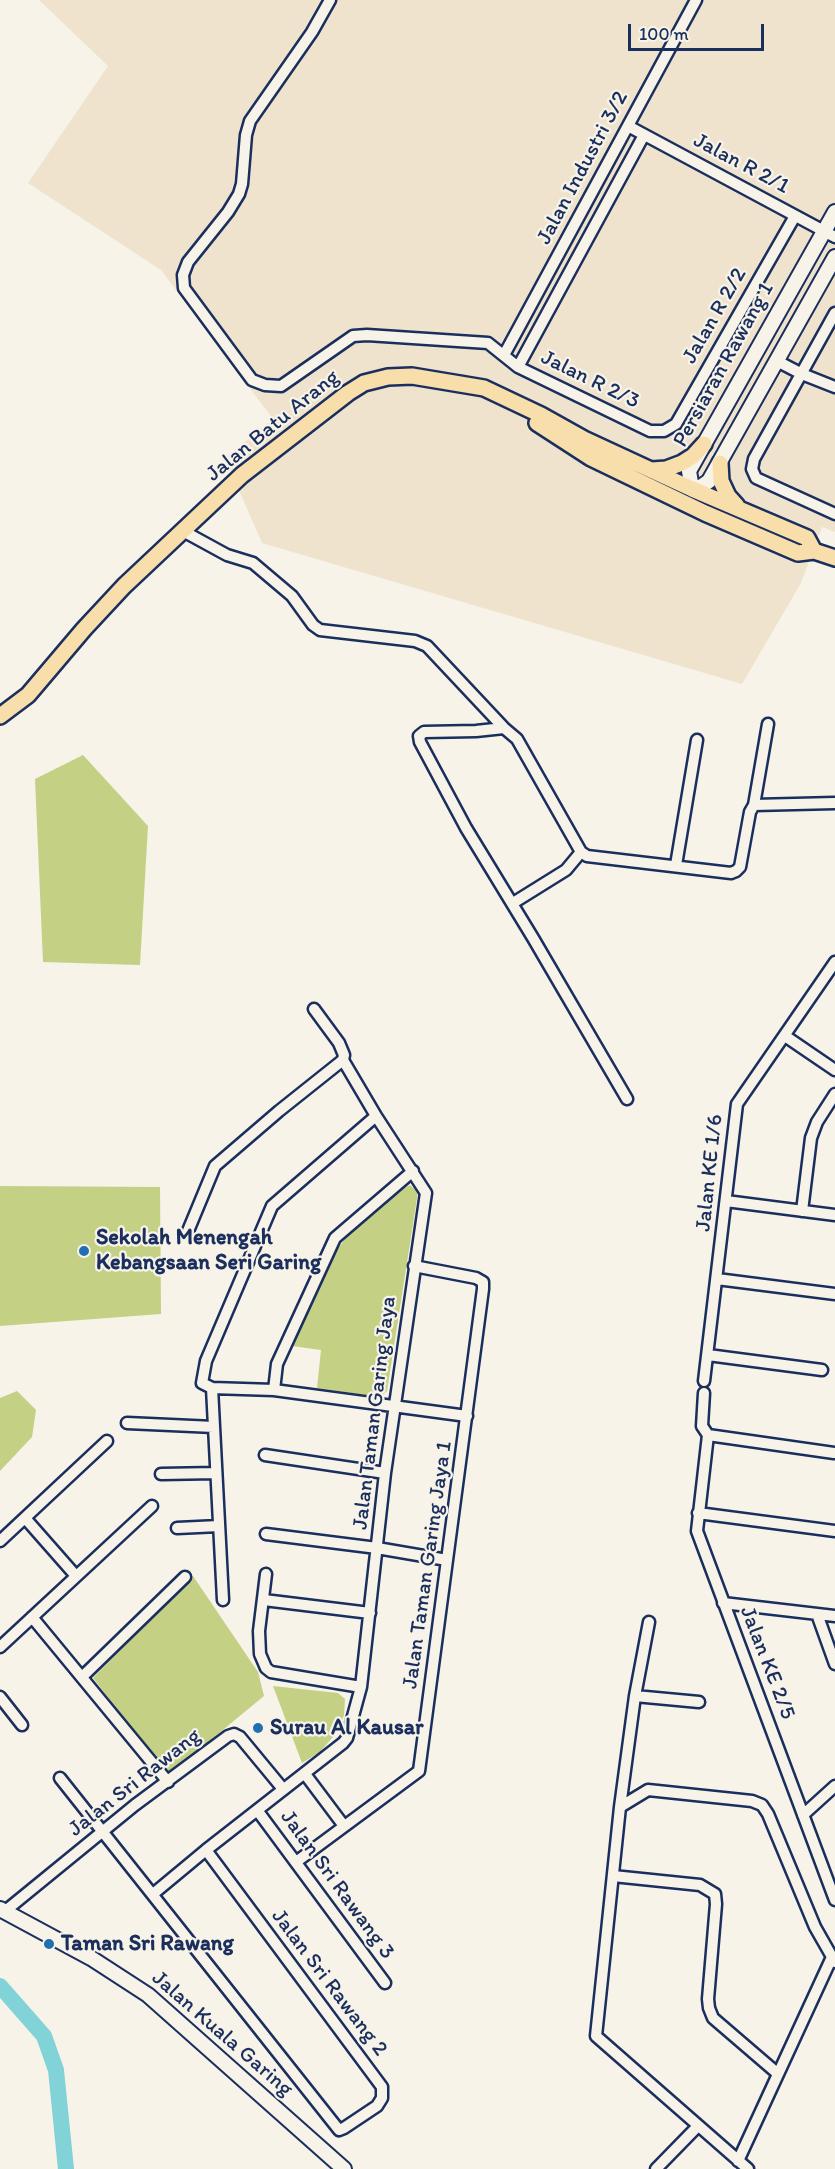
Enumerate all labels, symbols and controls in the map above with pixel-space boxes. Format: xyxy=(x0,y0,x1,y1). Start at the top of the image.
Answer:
scale bar xyxy=(631,12,768,50)
text: 100 m xyxy=(639,23,689,45)
street label: Jalan Industri 3/2 xyxy=(531,87,635,249)
street label: Jalan R 2/1 xyxy=(689,128,793,200)
street label: Jalan R 2/2 xyxy=(677,263,753,369)
street label: Persiaran Rawang 1 xyxy=(668,278,780,452)
street label: Jalan R 2/3 xyxy=(536,345,644,415)
street label: Jalan Batu Arang xyxy=(201,364,345,488)
street label: Jalan KE 1/6 xyxy=(691,1113,729,1233)
place label: Sekolah Menengah Kebangsaan Seri Garing xyxy=(96,1225,321,1276)
marker: Sekolah Menengah Kebangsaan Seri Garing xyxy=(77,1244,91,1258)
street label: Jalan Taman Garing Jaya xyxy=(348,1295,402,1531)
street label: Jalan Taman Garing Jaya 1 xyxy=(398,1439,458,1691)
street label: Jalan KE 2/5 xyxy=(733,1603,801,1723)
place label: Surau Al Kausar xyxy=(270,1715,424,1741)
marker: Surau Al Kausar xyxy=(251,1721,265,1735)
street label: Jalan Sri Rawang xyxy=(64,1723,206,1843)
street label: Jalan Sri Rawang 3 xyxy=(274,1805,400,1965)
street label: Jalan Sri Rawang 2 xyxy=(265,1904,393,2062)
place label: Taman Sri Rawang xyxy=(61,1931,234,1957)
marker: Taman Sri Rawang xyxy=(42,1937,56,1951)
street label: Jalan Kuala Garing xyxy=(146,1965,298,2103)

